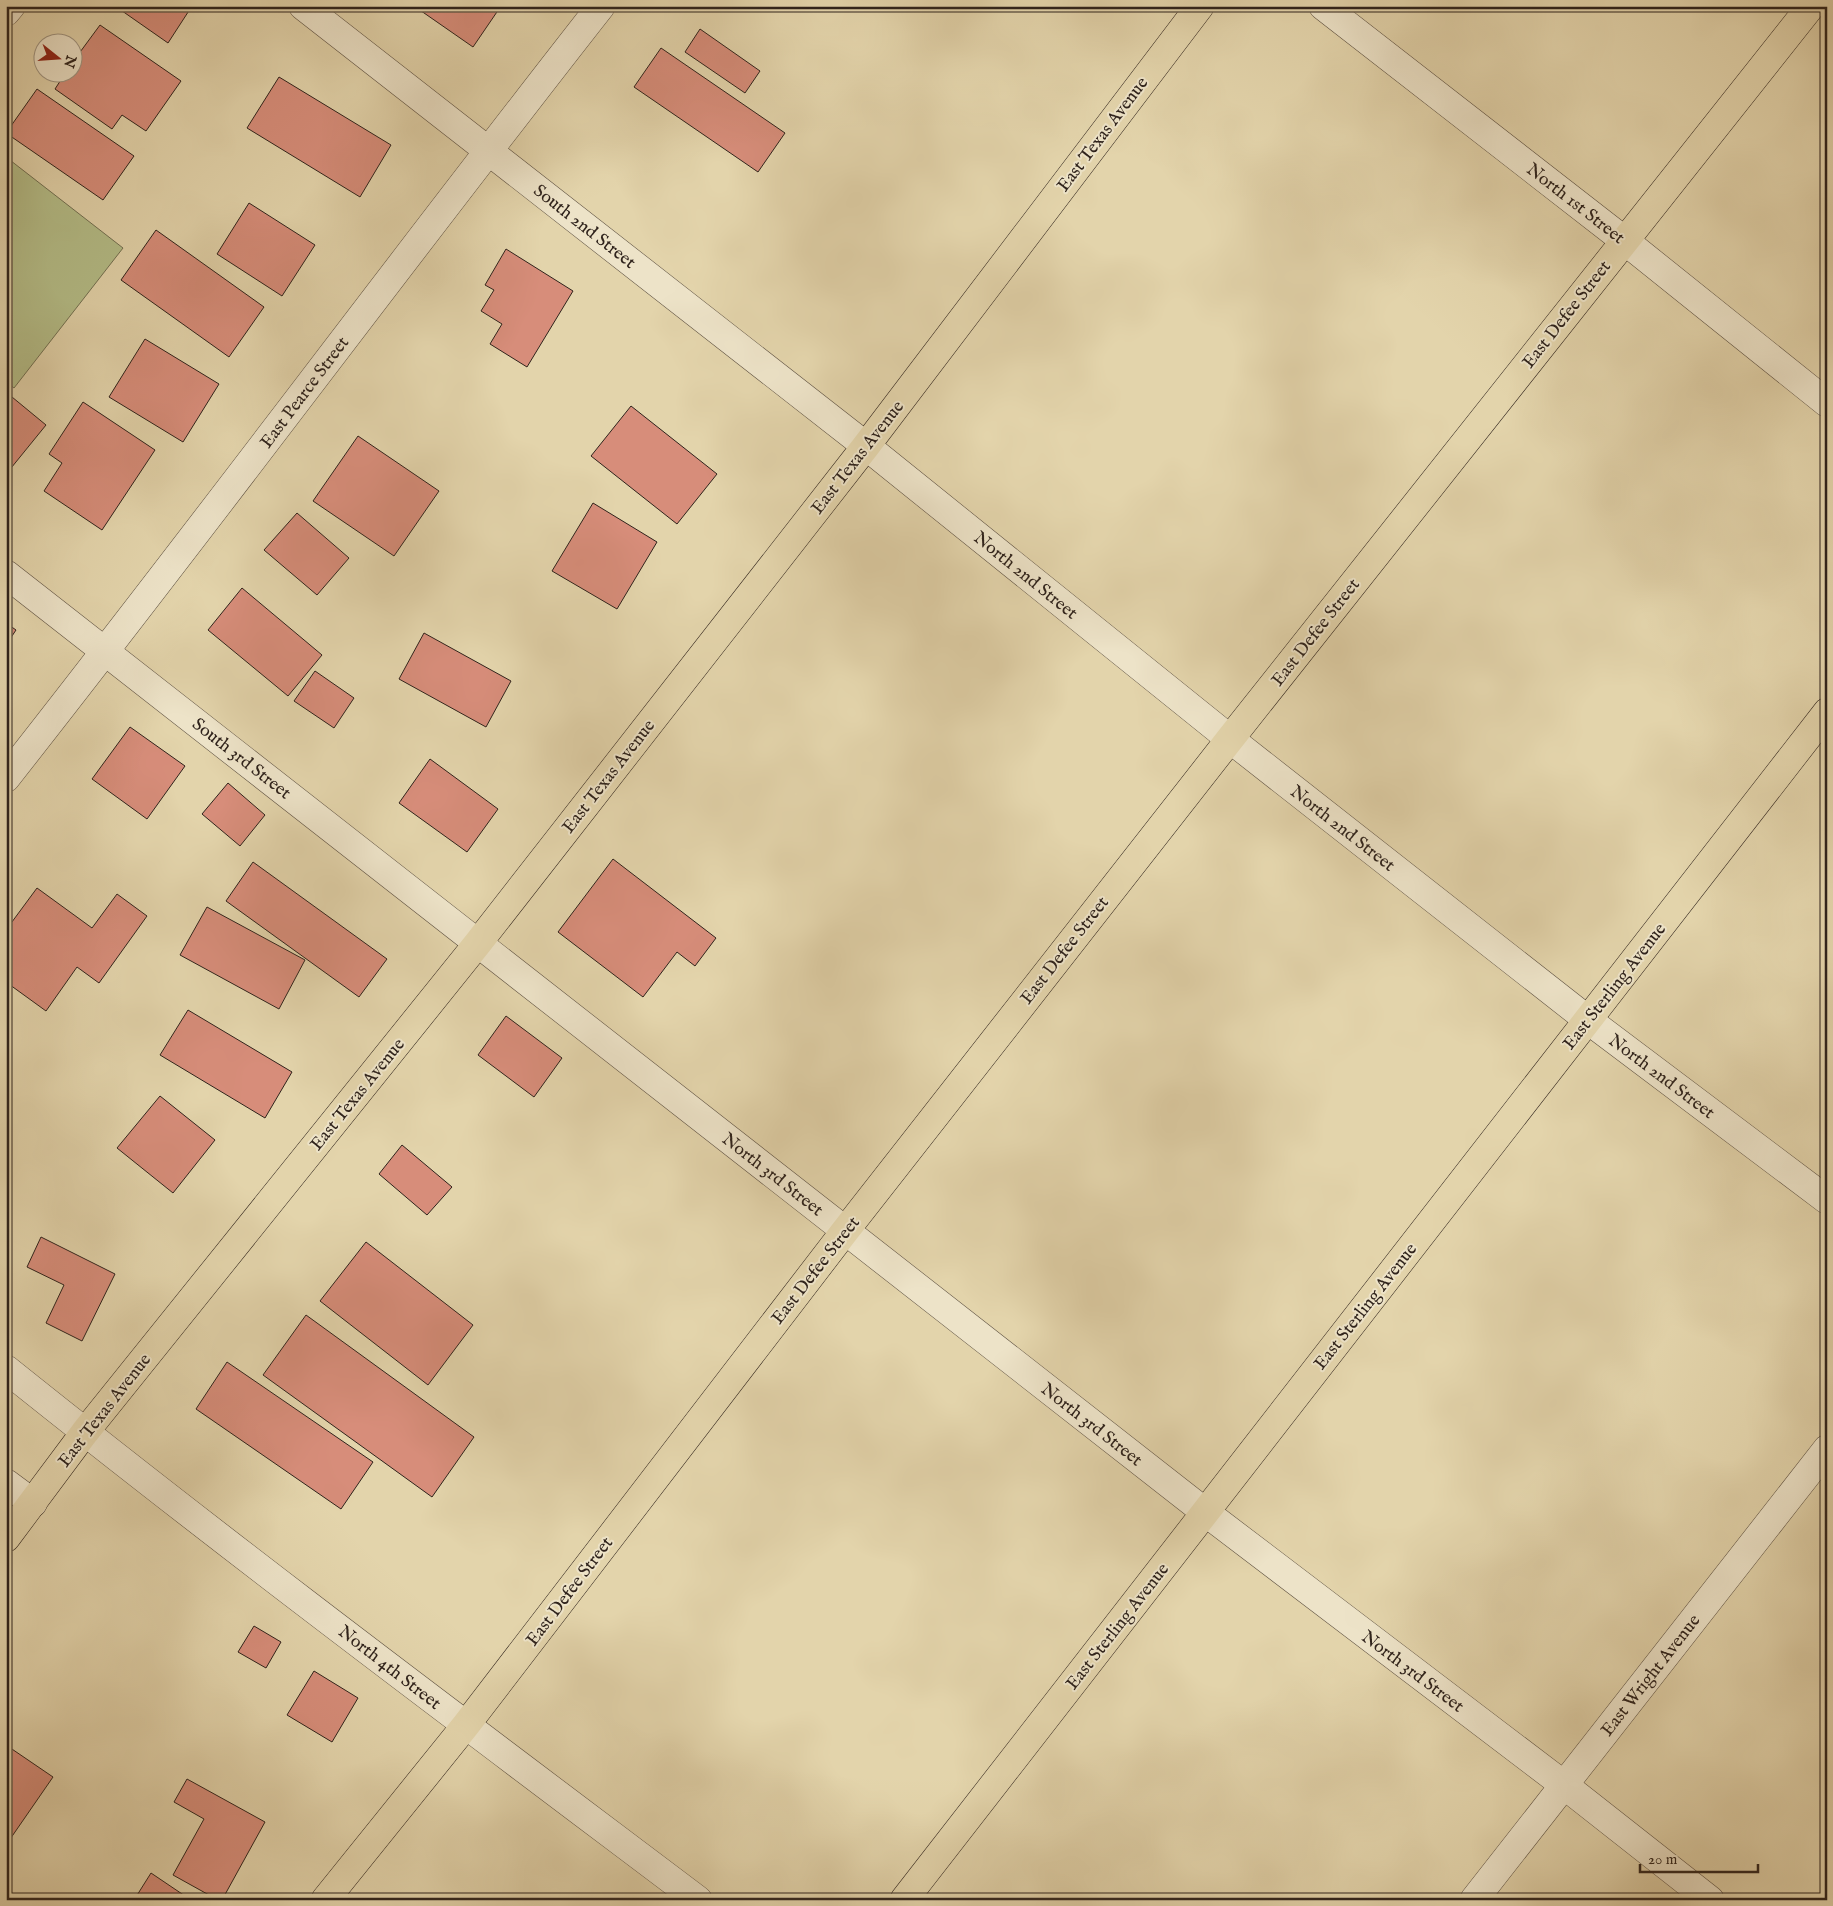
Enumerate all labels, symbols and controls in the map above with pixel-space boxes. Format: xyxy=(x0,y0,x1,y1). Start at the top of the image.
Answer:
north arrow xyxy=(32,32,82,82)
text: N xyxy=(59,52,80,70)
street label: East Texas Avenue xyxy=(1052,73,1154,197)
street label: North 1st Street xyxy=(1521,159,1629,250)
street label: South 2nd Street xyxy=(528,180,640,274)
street label: East Defee Street xyxy=(1518,256,1617,374)
street label: East Pearce Street xyxy=(256,332,355,453)
street label: East Texas Avenue xyxy=(807,396,910,519)
street label: North 2nd Street xyxy=(968,527,1082,625)
street label: East Defee Street xyxy=(1267,574,1366,692)
street label: South 3rd Street xyxy=(187,713,295,805)
street label: East Texas Avenue xyxy=(558,715,661,838)
street label: North 2nd Street xyxy=(1285,781,1399,877)
street label: East Defee Street xyxy=(1016,892,1115,1010)
street label: East Sterling Avenue xyxy=(1558,919,1672,1055)
street label: North 2nd Street xyxy=(1603,1030,1719,1125)
street label: East Texas Avenue xyxy=(306,1034,411,1156)
street label: North 3rd Street xyxy=(717,1128,827,1222)
street label: East Defee Street xyxy=(767,1212,866,1330)
street label: East Sterling Avenue xyxy=(1309,1239,1423,1375)
street label: East Texas Avenue xyxy=(54,1349,157,1472)
street label: North 3rd Street xyxy=(1036,1378,1146,1472)
street label: East Defee Street xyxy=(522,1533,619,1651)
street label: East Sterling Avenue xyxy=(1061,1559,1175,1695)
street label: East Wright Avenue xyxy=(1596,1610,1706,1742)
street label: North 4th Street xyxy=(333,1621,445,1715)
street label: North 3rd Street xyxy=(1356,1626,1468,1718)
scale bar xyxy=(1640,1841,1758,1873)
text: 20 m xyxy=(1648,1850,1678,1869)

